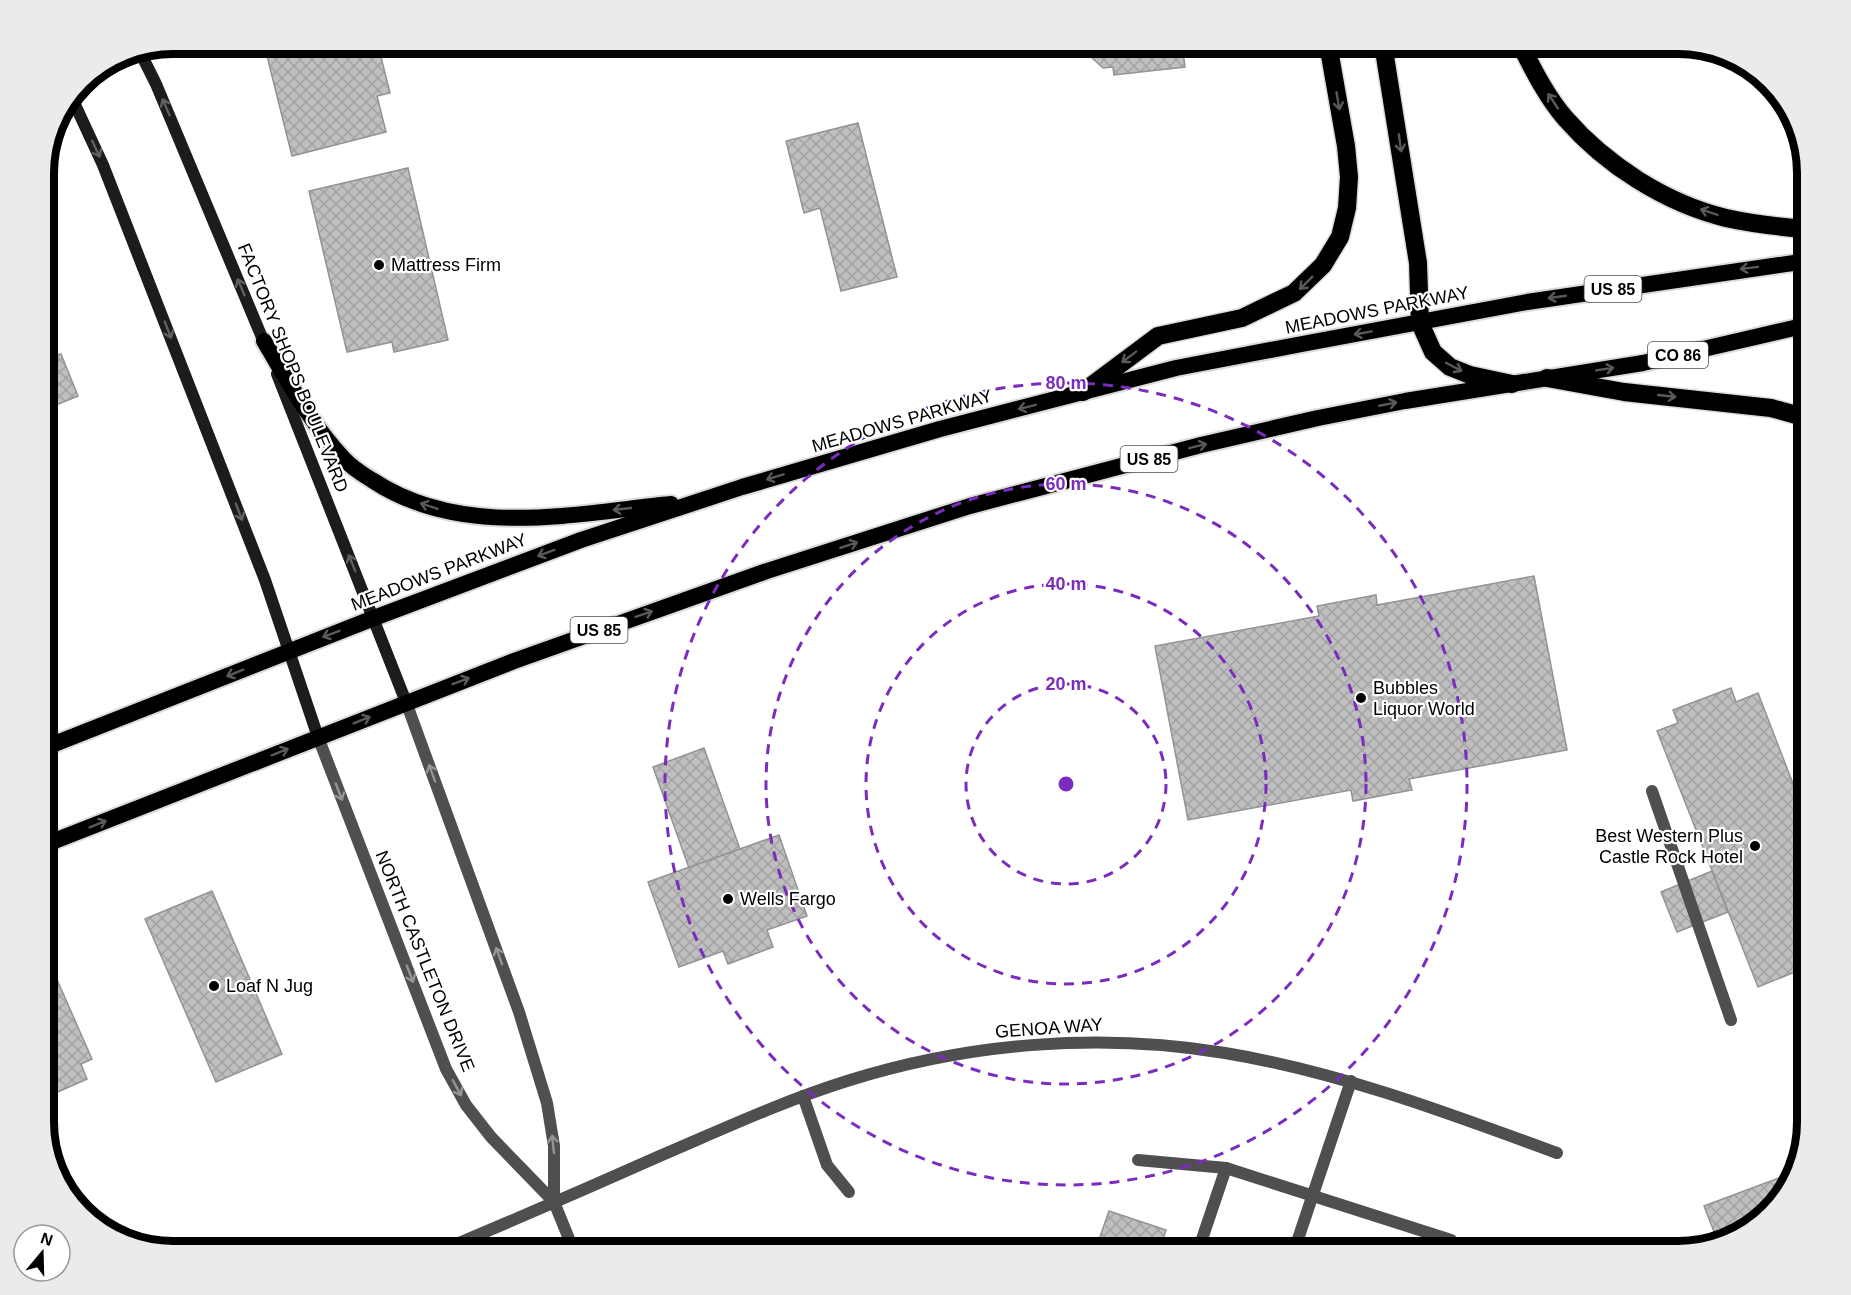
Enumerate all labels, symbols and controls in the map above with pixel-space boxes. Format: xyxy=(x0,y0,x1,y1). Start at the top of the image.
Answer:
one-way arrow xyxy=(1333,91,1344,110)
one-way arrow xyxy=(1547,93,1559,110)
one-way arrow xyxy=(160,99,171,117)
one-way arrow xyxy=(1394,132,1405,152)
one-way arrow xyxy=(91,140,102,158)
one-way arrow xyxy=(1700,206,1719,217)
street label: FACTORY SHOPS BOULEVARD xyxy=(234,241,352,495)
place label: Mattress Firm xyxy=(391,255,501,275)
marker: Mattress Firm xyxy=(372,258,386,272)
one-way arrow xyxy=(1740,263,1760,274)
one-way arrow xyxy=(1298,276,1313,290)
road number: US 85 xyxy=(1584,276,1642,302)
one-way arrow xyxy=(235,278,246,297)
street label: MEADOWS PARKWAY xyxy=(1283,282,1471,338)
one-way arrow xyxy=(1547,292,1567,303)
one-way arrow xyxy=(163,321,174,339)
one-way arrow xyxy=(1353,328,1373,339)
road number: CO 86 xyxy=(1648,342,1708,368)
one-way arrow xyxy=(1122,351,1138,364)
one-way arrow xyxy=(1445,362,1463,374)
one-way arrow xyxy=(1594,364,1614,375)
text: 80 m xyxy=(1045,373,1087,393)
street label: MEADOWS PARKWAY xyxy=(810,386,994,456)
one-way arrow xyxy=(1657,391,1677,402)
one-way arrow xyxy=(1378,398,1398,409)
one-way arrow xyxy=(1018,401,1037,413)
one-way arrow xyxy=(1188,439,1207,451)
road number: US 85 xyxy=(1120,446,1178,472)
one-way arrow xyxy=(765,472,784,483)
text: 60 m xyxy=(1045,474,1087,494)
one-way arrow xyxy=(420,500,439,511)
one-way arrow xyxy=(234,502,245,521)
one-way arrow xyxy=(613,504,633,515)
street label: MEADOWS PARKWAY xyxy=(348,529,530,615)
one-way arrow xyxy=(839,539,858,550)
one-way arrow xyxy=(538,548,556,559)
one-way arrow xyxy=(346,555,357,573)
text: 40 m xyxy=(1045,574,1087,594)
one-way arrow xyxy=(634,607,653,618)
road number: US 85 xyxy=(570,617,628,643)
one-way arrow xyxy=(323,629,341,640)
one-way arrow xyxy=(226,668,245,679)
text: 20 m xyxy=(1045,674,1087,694)
one-way arrow xyxy=(451,675,470,686)
place label: Bubbles Liquor World xyxy=(1373,678,1475,719)
marker: Bubbles Liquor World xyxy=(1354,691,1368,705)
one-way arrow xyxy=(352,713,371,724)
one-way arrow xyxy=(270,746,288,757)
one-way arrow xyxy=(426,764,437,783)
centre of rings xyxy=(1056,774,1076,794)
one-way arrow xyxy=(334,782,345,801)
one-way arrow xyxy=(88,818,107,829)
place label: Best Western Plus Castle Rock Hotel xyxy=(1595,826,1743,867)
marker: Best Western Plus Castle Rock Hotel xyxy=(1748,839,1762,853)
street label: NORTH CASTLETON DRIVE xyxy=(371,848,479,1074)
place label: Wells Fargo xyxy=(740,889,836,909)
marker: Wells Fargo xyxy=(721,892,735,906)
one-way arrow xyxy=(492,948,503,966)
one-way arrow xyxy=(405,964,416,982)
place label: Loaf N Jug xyxy=(226,976,313,996)
marker: Loaf N Jug xyxy=(207,979,221,993)
street label: GENOA WAY xyxy=(994,1014,1104,1042)
one-way arrow xyxy=(451,1079,463,1096)
one-way arrow xyxy=(547,1135,558,1154)
north arrow xyxy=(12,1223,72,1283)
text: N xyxy=(38,1229,55,1249)

